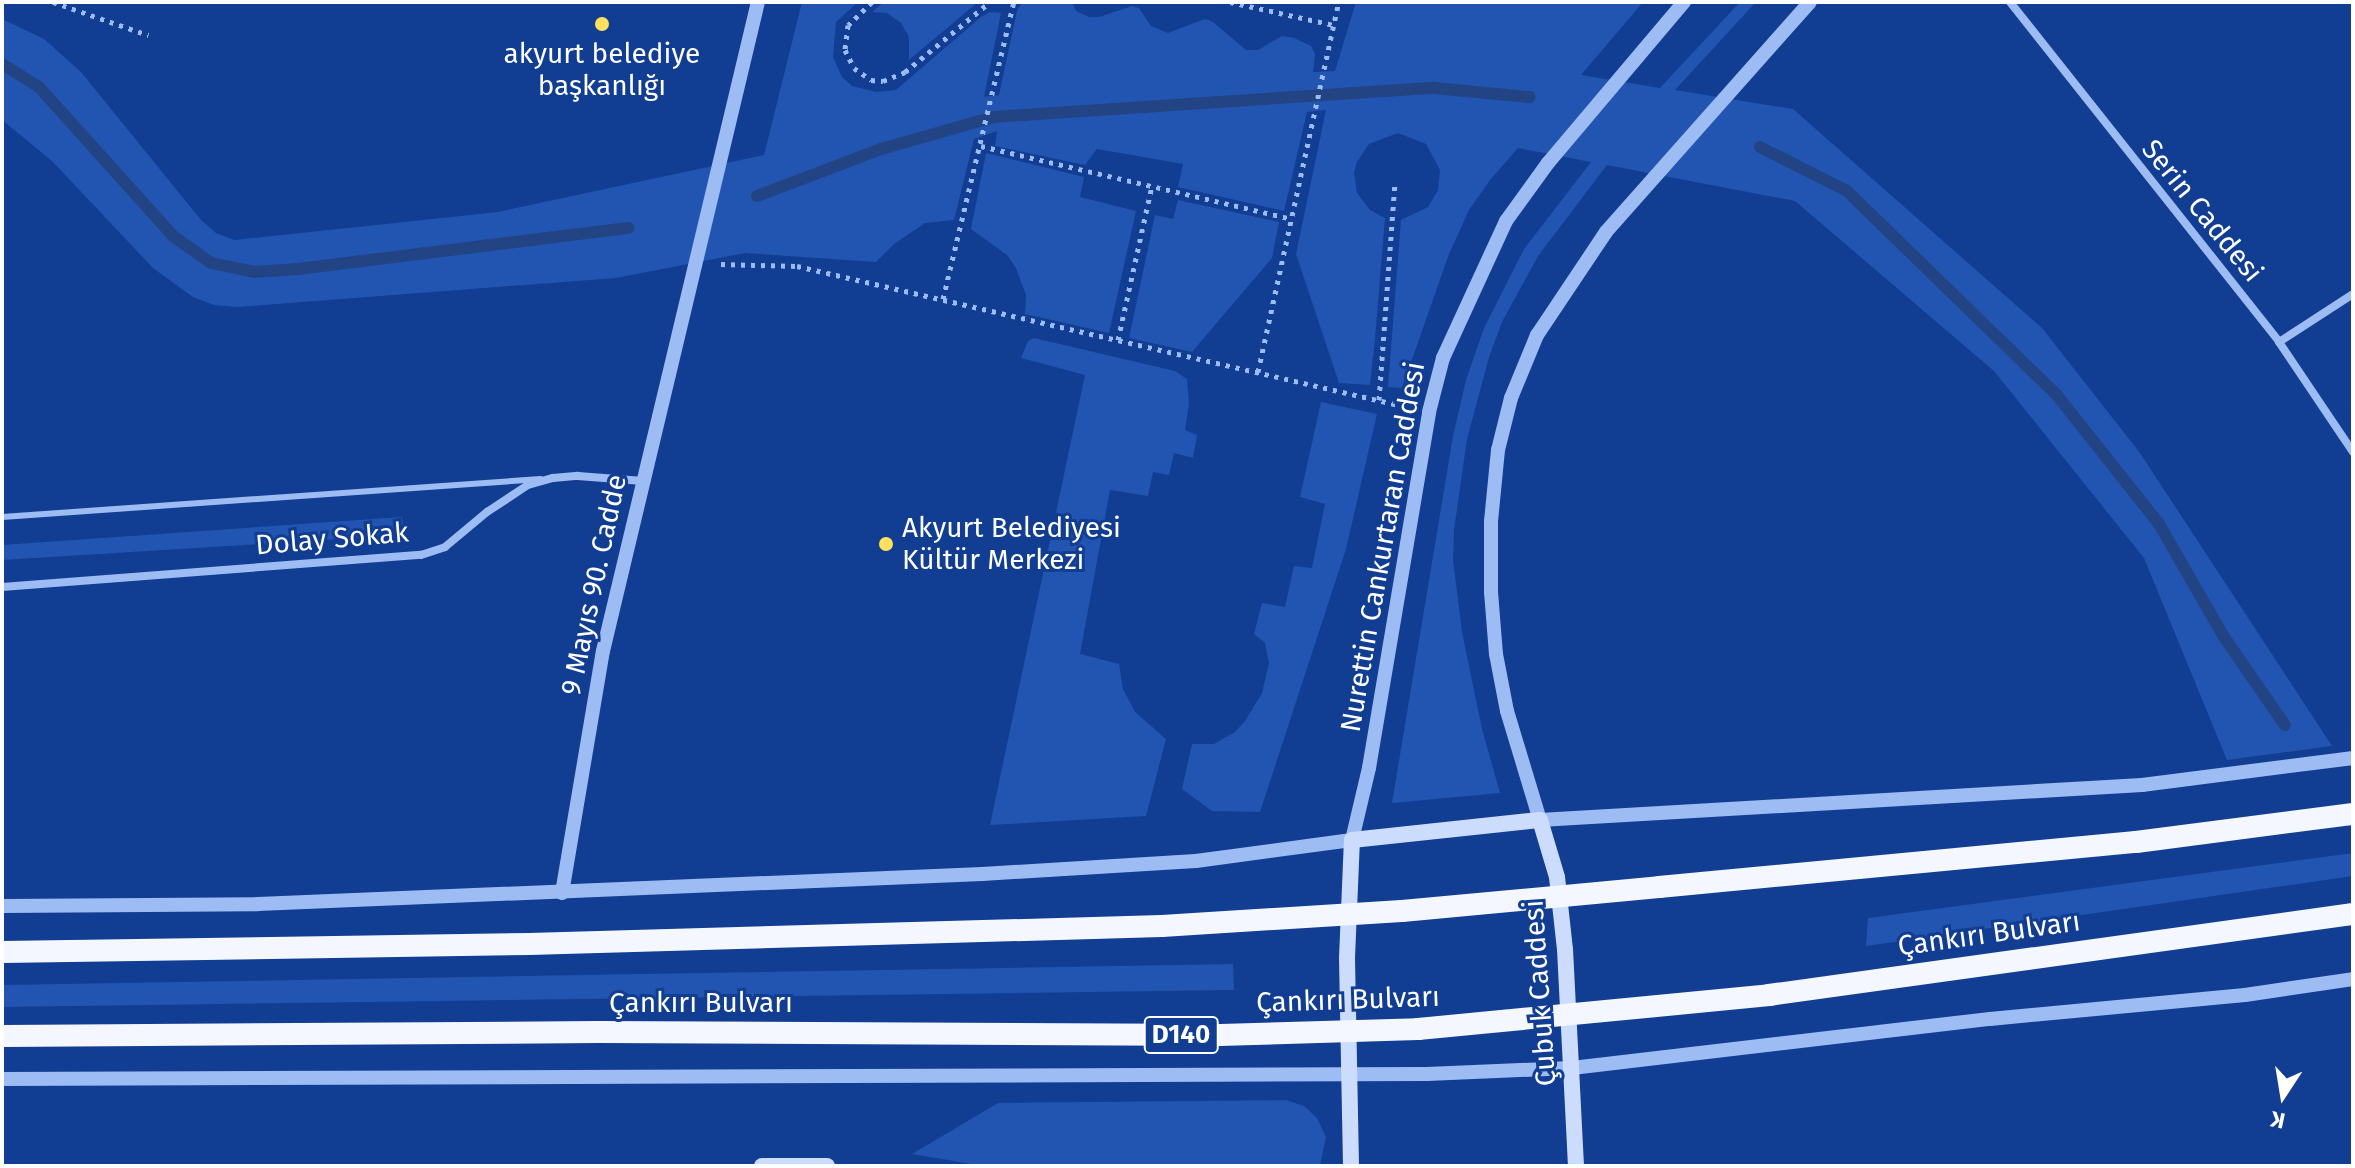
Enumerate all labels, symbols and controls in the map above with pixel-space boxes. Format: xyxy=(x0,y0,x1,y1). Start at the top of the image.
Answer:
marker: akyurt belediye başkanlığı xyxy=(593,15,611,33)
place label: akyurt belediye başkanlığı xyxy=(504,37,700,103)
street label: Serin Caddesi xyxy=(2134,133,2270,289)
street label: Nurettin Cankurtaran Caddesi xyxy=(1334,359,1432,735)
street label: 9 Mayıs 90. Cadde xyxy=(554,472,634,698)
place label: Akyurt Belediyesi Kültür Merkezi xyxy=(902,511,1121,577)
street label: Dolay Sokak xyxy=(254,516,410,562)
marker: Akyurt Belediyesi Kültür Merkezi xyxy=(877,535,895,553)
street label: Çubuk Caddesi xyxy=(1517,899,1563,1087)
street label: Çankırı Bulvarı xyxy=(1896,905,2082,963)
street label: Çankırı Bulvarı xyxy=(1256,980,1440,1020)
street label: Çankırı Bulvarı xyxy=(609,986,793,1020)
road number: D140 xyxy=(1143,1013,1219,1057)
north arrow xyxy=(2243,1056,2323,1136)
text: K xyxy=(2268,1105,2288,1135)

